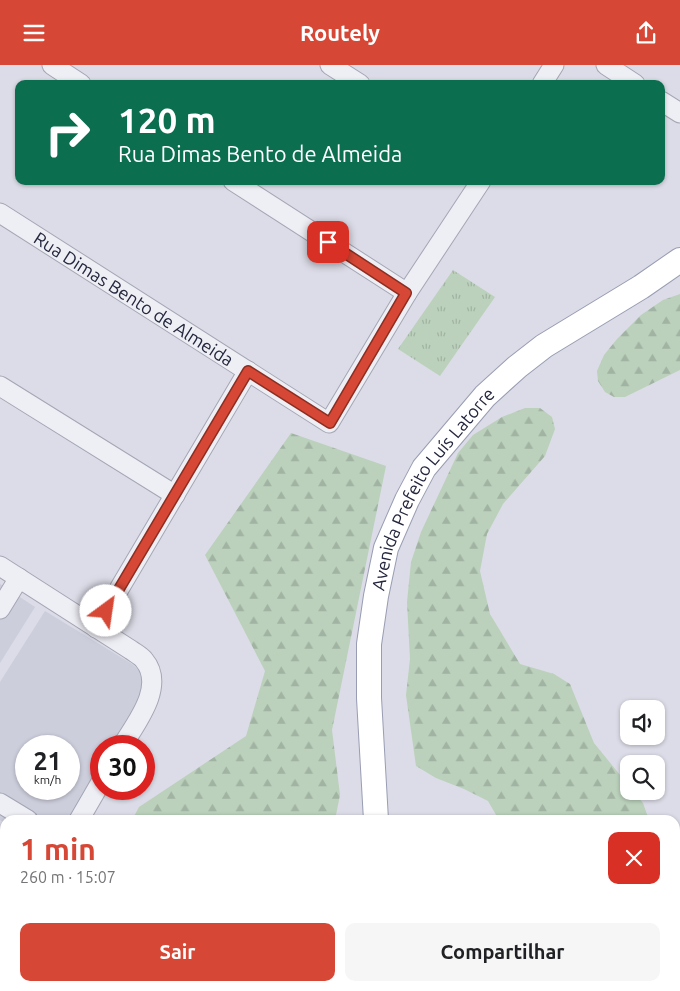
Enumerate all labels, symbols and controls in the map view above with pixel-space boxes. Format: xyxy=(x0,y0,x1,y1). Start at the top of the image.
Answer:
icon: menu xyxy=(20,19,48,47)
icon: share xyxy=(632,19,660,47)
text: Routely xyxy=(300,20,380,45)
icon: right xyxy=(35,100,100,165)
text: 120 m xyxy=(118,100,216,140)
text: Rua Dimas Bento de Almeida xyxy=(118,141,402,166)
pin xyxy=(307,221,349,263)
street label: Rua Dimas Bento de Almeida xyxy=(31,228,238,370)
icon: arrive xyxy=(314,228,342,256)
street label: Avenida Prefeito Luís Latorre xyxy=(367,383,498,592)
position arrow xyxy=(79,584,131,636)
map controls xyxy=(620,700,665,800)
button: sound xyxy=(620,700,665,745)
speed limit sign: 30 xyxy=(90,735,155,800)
text: 21 xyxy=(33,747,62,775)
button: search xyxy=(620,755,665,800)
text: km/h xyxy=(34,773,61,786)
text: 1 min xyxy=(20,832,96,866)
button: close xyxy=(608,832,660,884)
text: 260 m · 15:07 xyxy=(20,868,116,886)
button: Sair xyxy=(20,923,335,981)
button: Compartilhar xyxy=(345,923,660,981)

